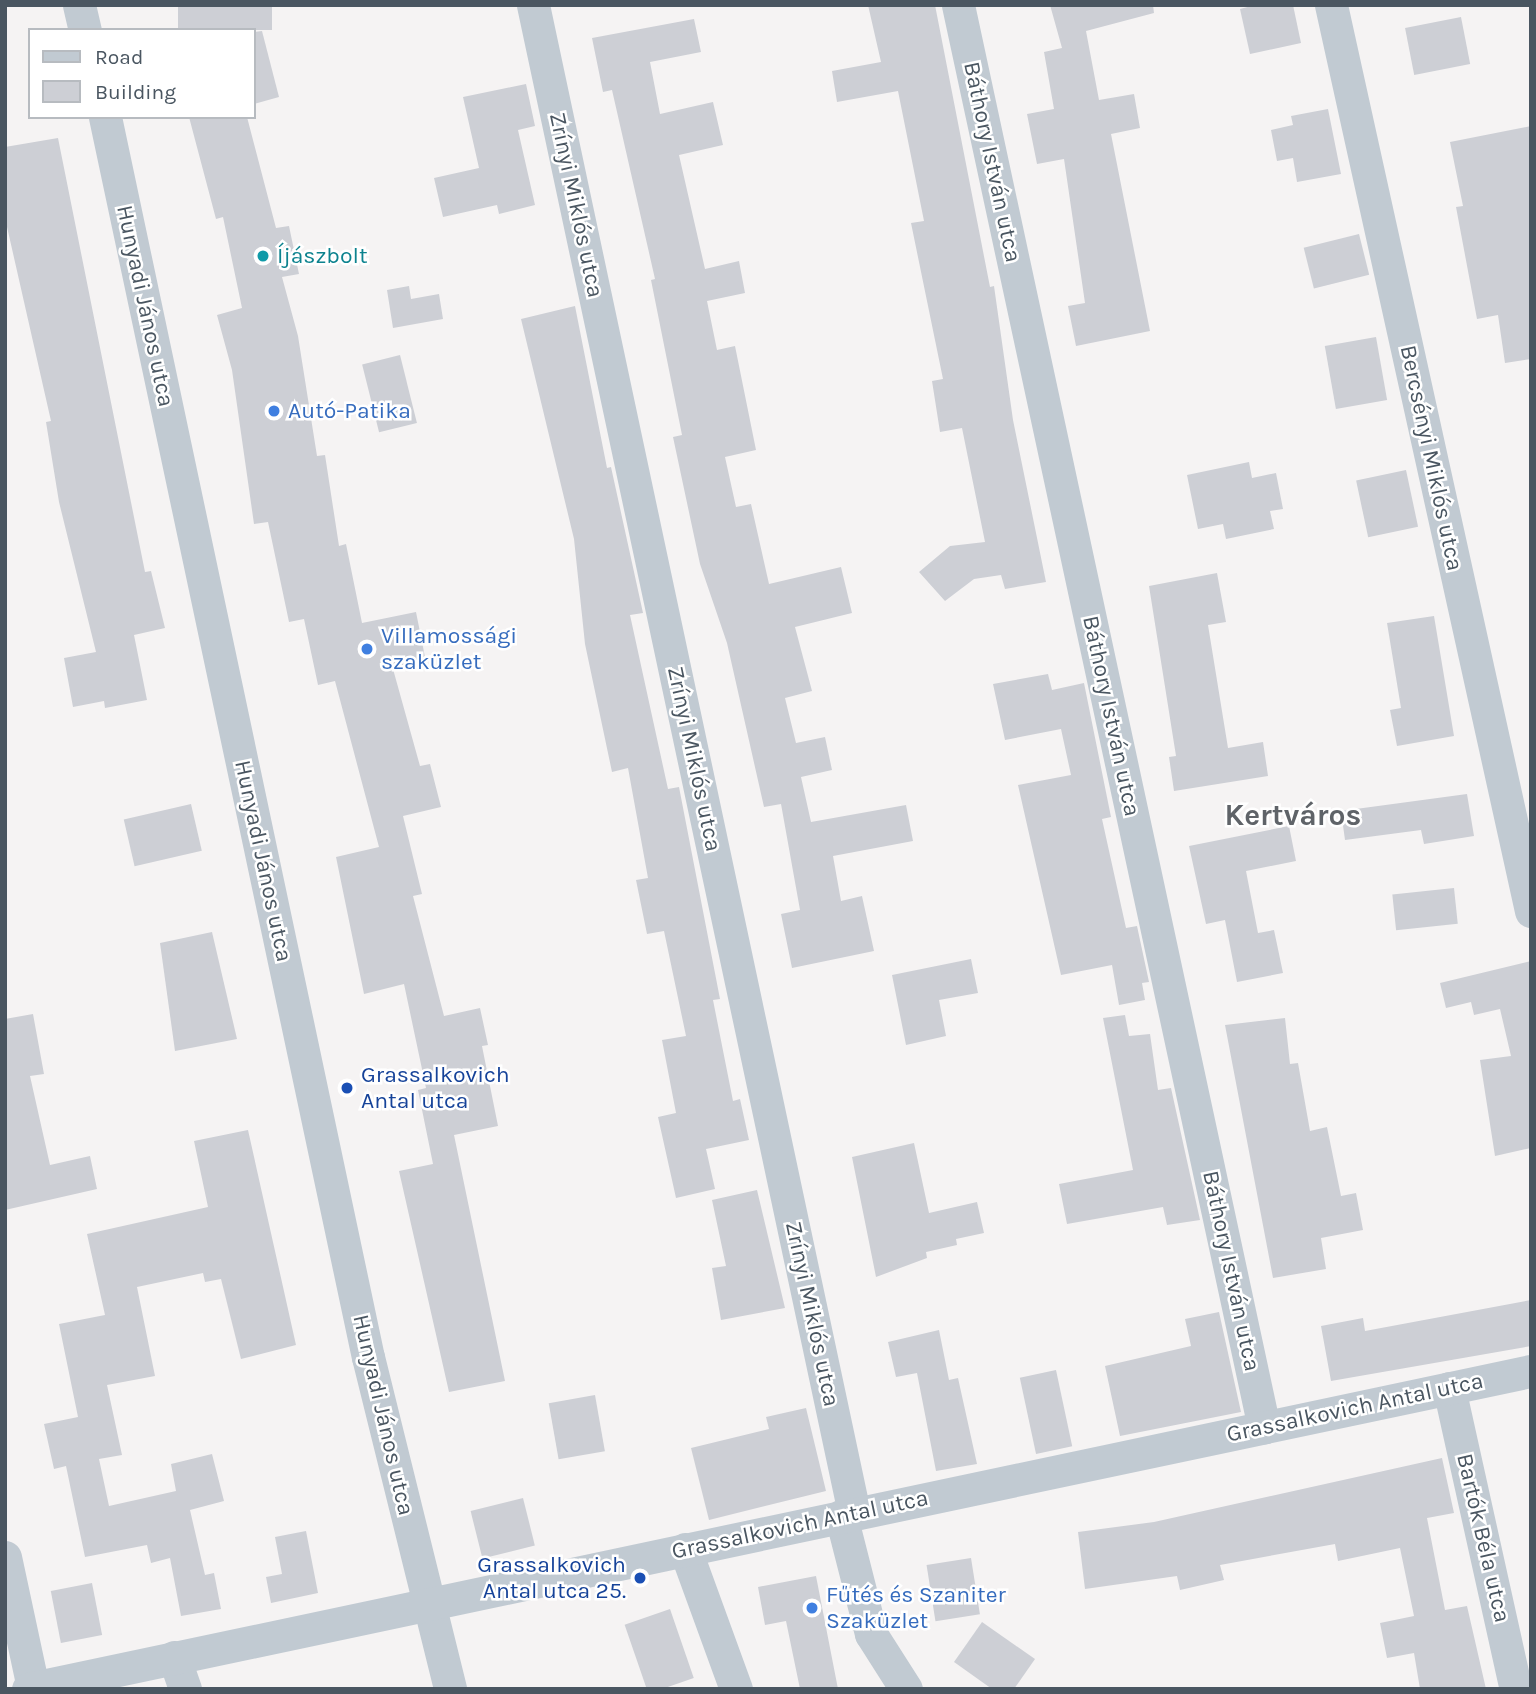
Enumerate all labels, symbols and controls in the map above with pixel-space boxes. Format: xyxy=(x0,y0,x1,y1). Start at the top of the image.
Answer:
legend xyxy=(28,28,256,119)
text: Road xyxy=(95,45,143,69)
street label: Báthory István utca xyxy=(957,59,1027,265)
text: Building xyxy=(95,80,176,104)
street label: Zrínyi Miklós utca xyxy=(543,110,609,300)
street label: Hunyadi János utca xyxy=(110,203,180,409)
place label: Íjászbolt xyxy=(277,242,368,270)
marker: Íjászbolt xyxy=(255,248,271,264)
street label: Bercsényi Miklós utca xyxy=(1394,343,1468,573)
place label: Autó-Patika xyxy=(288,397,411,425)
marker: Autó-Patika xyxy=(266,403,282,419)
street label: Báthory István utca xyxy=(1076,613,1146,819)
place label: Villamossági szaküzlet xyxy=(381,622,517,676)
marker: Villamossági szaküzlet xyxy=(359,641,375,657)
street label: Zrínyi Miklós utca xyxy=(661,664,727,854)
street label: Hunyadi János utca xyxy=(228,758,298,964)
district label: Kertváros xyxy=(1225,797,1361,833)
place label: Grassalkovich Antal utca xyxy=(361,1061,510,1115)
marker: Grassalkovich Antal utca xyxy=(339,1080,355,1096)
street label: Báthory István utca xyxy=(1196,1168,1266,1374)
street label: Zrínyi Miklós utca xyxy=(779,1219,845,1409)
street label: Hunyadi János utca xyxy=(346,1312,420,1518)
street label: Grassalkovich Antal utca xyxy=(1224,1367,1486,1449)
street label: Bartók Béla utca xyxy=(1450,1451,1516,1625)
street label: Grassalkovich Antal utca xyxy=(669,1484,931,1566)
place label: Grassalkovich Antal utca 25. xyxy=(477,1551,626,1605)
marker: Grassalkovich Antal utca 25. xyxy=(632,1570,648,1586)
place label: Fűtés és Szaniter Szaküzlet xyxy=(826,1581,1006,1635)
marker: Fűtés és Szaniter Szaküzlet xyxy=(804,1600,820,1616)

